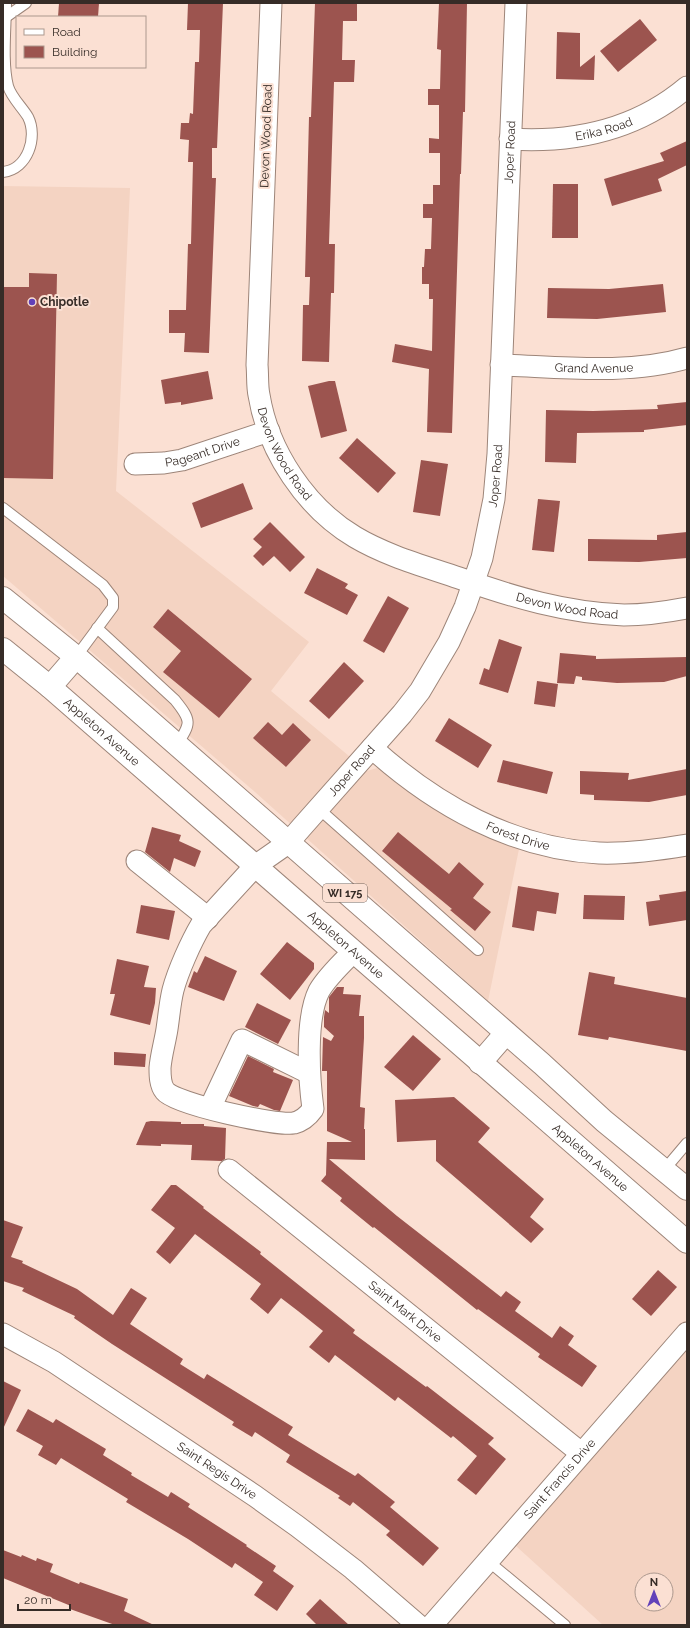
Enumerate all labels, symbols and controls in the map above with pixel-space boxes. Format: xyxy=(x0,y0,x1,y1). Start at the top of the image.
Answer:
legend xyxy=(16,16,146,68)
text: Road xyxy=(52,25,81,39)
text: Building xyxy=(52,45,98,59)
street label: Devon Wood Road xyxy=(257,84,275,188)
street label: Erika Road xyxy=(574,114,635,143)
street label: Joper Road xyxy=(502,120,518,184)
place label: Chipotle xyxy=(40,295,89,309)
marker: Chipotle xyxy=(27,297,37,307)
street label: Grand Avenue xyxy=(554,360,634,376)
street label: Devon Wood Road xyxy=(255,406,315,503)
street label: Pageant Drive xyxy=(164,434,242,470)
street label: Joper Road xyxy=(486,444,505,508)
street label: Devon Wood Road xyxy=(514,590,619,622)
street label: Appleton Avenue xyxy=(61,695,143,769)
street label: Joper Road xyxy=(325,743,378,799)
street label: Forest Drive xyxy=(484,819,551,853)
road number: WI 175 xyxy=(323,884,367,902)
street label: Appleton Avenue xyxy=(305,908,387,982)
street label: Appleton Avenue xyxy=(549,1121,631,1195)
street label: Saint Mark Drive xyxy=(366,1278,445,1345)
street label: Saint Francis Drive xyxy=(521,1436,598,1522)
street label: Saint Regis Drive xyxy=(174,1439,259,1502)
north arrow xyxy=(634,1572,674,1612)
text: N xyxy=(650,1576,658,1589)
scale bar xyxy=(18,1586,70,1612)
text: 20 m xyxy=(24,1593,52,1607)

